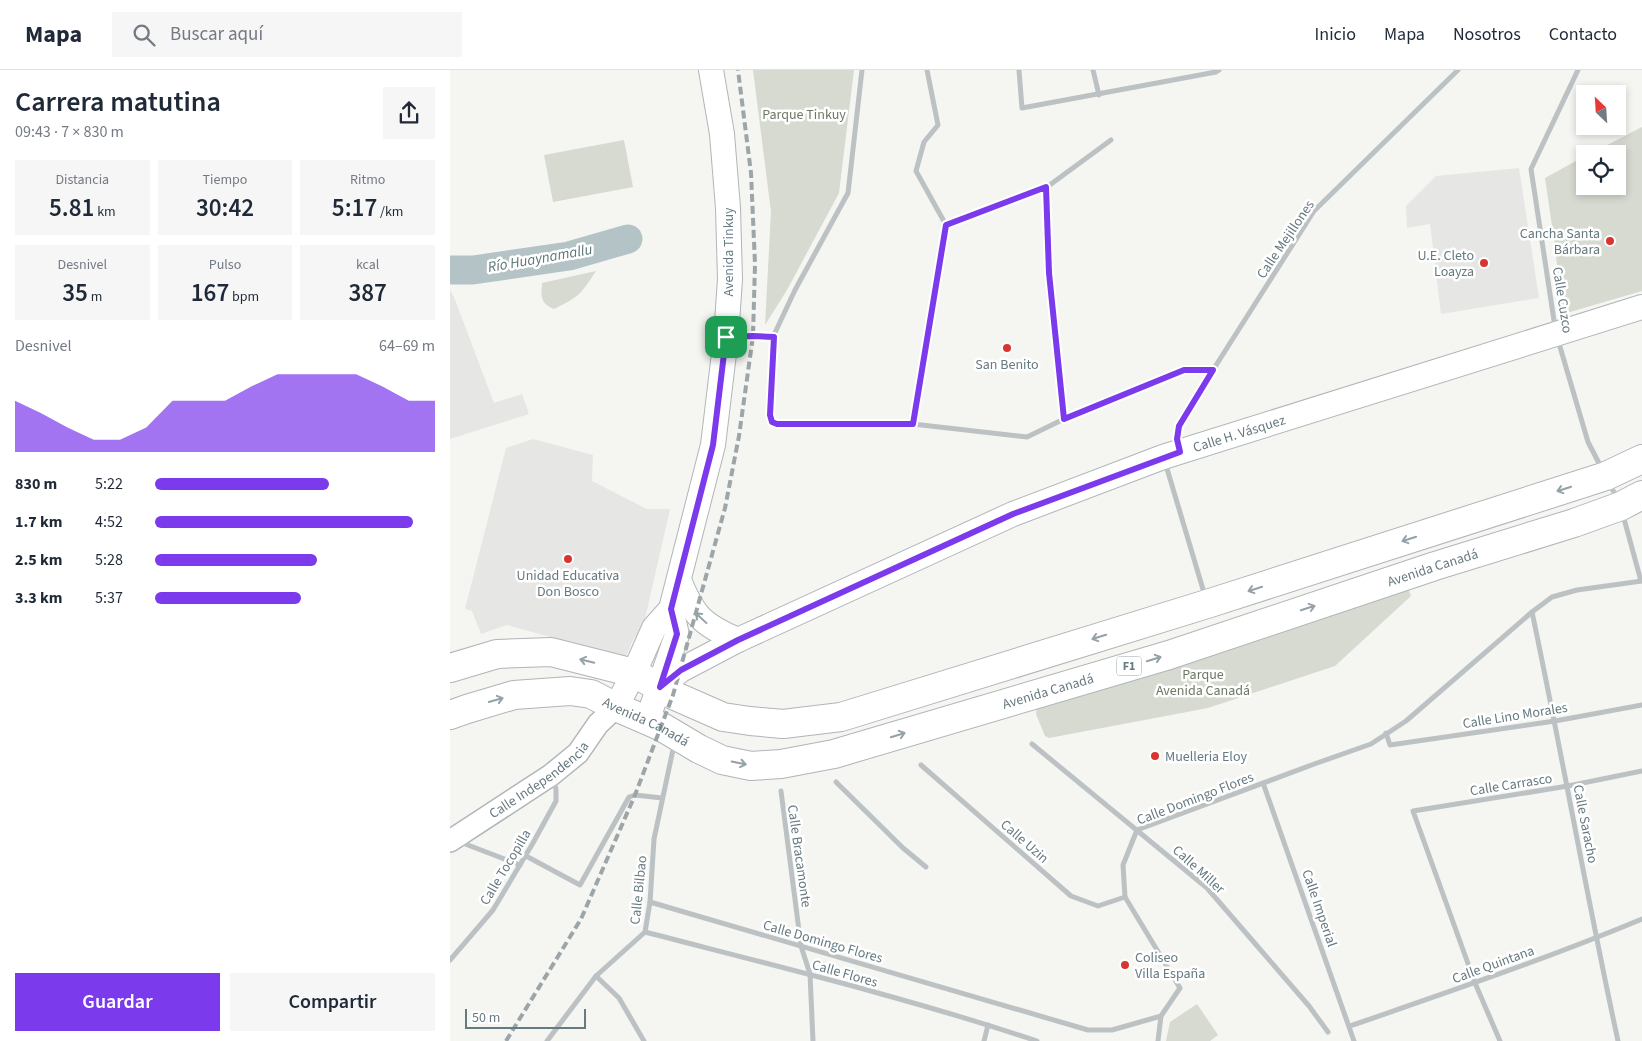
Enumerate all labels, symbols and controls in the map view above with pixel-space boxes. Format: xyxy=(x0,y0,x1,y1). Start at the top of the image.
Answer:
search box xyxy=(112,12,462,57)
text: Mapa xyxy=(25,17,82,52)
icon: search xyxy=(130,21,158,49)
text: Buscar aquí xyxy=(170,21,263,48)
text: Inicio xyxy=(1315,22,1356,47)
text: Mapa xyxy=(1384,22,1425,47)
text: Nosotros xyxy=(1453,22,1521,47)
text: Contacto xyxy=(1549,22,1617,47)
text: Carrera matutina xyxy=(15,82,221,122)
north arrow xyxy=(1576,85,1626,135)
map controls xyxy=(1576,85,1626,195)
button: share xyxy=(383,87,435,139)
park label: Parque Tinkuy xyxy=(762,105,846,125)
text: 09:43 · 7 × 830 m xyxy=(15,121,124,143)
button: locate xyxy=(1576,145,1626,195)
text: Distancia xyxy=(55,170,109,190)
text: Tiempo xyxy=(203,170,247,190)
text: Ritmo xyxy=(350,170,385,190)
text: 5.81 xyxy=(49,190,94,226)
text: 30:42 xyxy=(196,190,254,226)
text: 5:17 xyxy=(332,190,377,226)
street label: Calle Mejillones xyxy=(1252,196,1320,283)
text: km xyxy=(94,202,116,222)
text: /km xyxy=(377,202,403,222)
street label: Avenida Tinkuy xyxy=(719,207,739,297)
place label: Cancha Santa Bárbara xyxy=(1520,224,1600,260)
marker: Cancha Santa Bárbara xyxy=(1604,235,1616,247)
water label: Río Huaynamallu xyxy=(486,239,594,278)
place label: U.E. Cleto Loayza xyxy=(1418,246,1474,282)
text: Desnivel xyxy=(58,255,107,275)
text: Pulso xyxy=(209,255,241,275)
text: kcal xyxy=(356,255,379,275)
marker: U.E. Cleto Loayza xyxy=(1478,257,1490,269)
street label: Calle Cuzco xyxy=(1547,266,1577,335)
text: 35 xyxy=(62,275,88,311)
text: 167 xyxy=(191,275,229,311)
text: 387 xyxy=(348,275,387,311)
text: m xyxy=(88,287,102,307)
text: bpm xyxy=(229,287,259,307)
pin xyxy=(705,316,747,358)
icon: arrive xyxy=(712,323,740,351)
text: Desnivel xyxy=(15,335,72,357)
text: 64–69 m xyxy=(379,335,435,357)
marker: San Benito xyxy=(1001,342,1013,354)
place label: San Benito xyxy=(975,355,1039,375)
street label: Calle H. Vásquez xyxy=(1191,410,1288,458)
text: 830 m xyxy=(15,473,57,495)
text: 5:22 xyxy=(95,473,123,495)
one-way arrow xyxy=(1556,485,1572,495)
text: 1.7 km xyxy=(15,511,62,533)
text: 4:52 xyxy=(95,511,123,533)
one-way arrow xyxy=(1402,535,1418,544)
street label: Avenida Canadá xyxy=(1385,544,1481,592)
text: 2.5 km xyxy=(15,549,62,571)
text: 5:28 xyxy=(95,549,123,571)
marker: Unidad Educativa Don Bosco xyxy=(562,553,574,565)
place label: Unidad Educativa Don Bosco xyxy=(517,566,619,602)
one-way arrow xyxy=(1247,585,1263,594)
text: 3.3 km xyxy=(15,587,62,609)
text: 5:37 xyxy=(95,587,123,609)
one-way arrow xyxy=(1300,603,1316,612)
one-way arrow xyxy=(694,612,707,623)
one-way arrow xyxy=(1092,633,1108,643)
one-way arrow xyxy=(1146,653,1162,663)
one-way arrow xyxy=(580,656,596,665)
road number: F1 xyxy=(1116,656,1142,676)
park label: Parque Avenida Canadá xyxy=(1156,665,1250,701)
street label: Avenida Canadá xyxy=(1000,669,1096,715)
street label: Avenida Canadá xyxy=(599,693,693,752)
one-way arrow xyxy=(488,695,504,705)
street label: Calle Lino Morales xyxy=(1461,698,1569,734)
one-way arrow xyxy=(889,730,905,740)
street label: Calle Independencia xyxy=(485,738,594,824)
place label: Muelleria Eloy xyxy=(1165,747,1247,767)
marker: Muelleria Eloy xyxy=(1149,750,1161,762)
one-way arrow xyxy=(731,759,747,768)
street label: Calle Domingo Flores xyxy=(1134,767,1257,830)
street label: Calle Carrasco xyxy=(1469,769,1554,801)
street label: Calle Saracho xyxy=(1568,783,1602,865)
street label: Calle Bracamonte xyxy=(782,804,816,909)
street label: Calle Uzin xyxy=(996,815,1053,868)
street label: Calle Tocopilla xyxy=(475,826,536,909)
street label: Calle Miller xyxy=(1168,841,1229,899)
street label: Calle Bilbao xyxy=(625,855,653,926)
street label: Calle Imperial xyxy=(1296,867,1342,950)
street label: Calle Domingo Flores xyxy=(761,915,885,969)
street label: Calle Quintana xyxy=(1449,941,1537,989)
place label: Coliseo Villa España xyxy=(1135,948,1205,984)
street label: Calle Flores xyxy=(810,955,880,993)
marker: Coliseo Villa España xyxy=(1119,959,1131,971)
button: Guardar xyxy=(15,973,220,1031)
button: Compartir xyxy=(230,973,435,1031)
scale bar xyxy=(465,1006,586,1029)
text: 50 m xyxy=(472,1008,500,1028)

